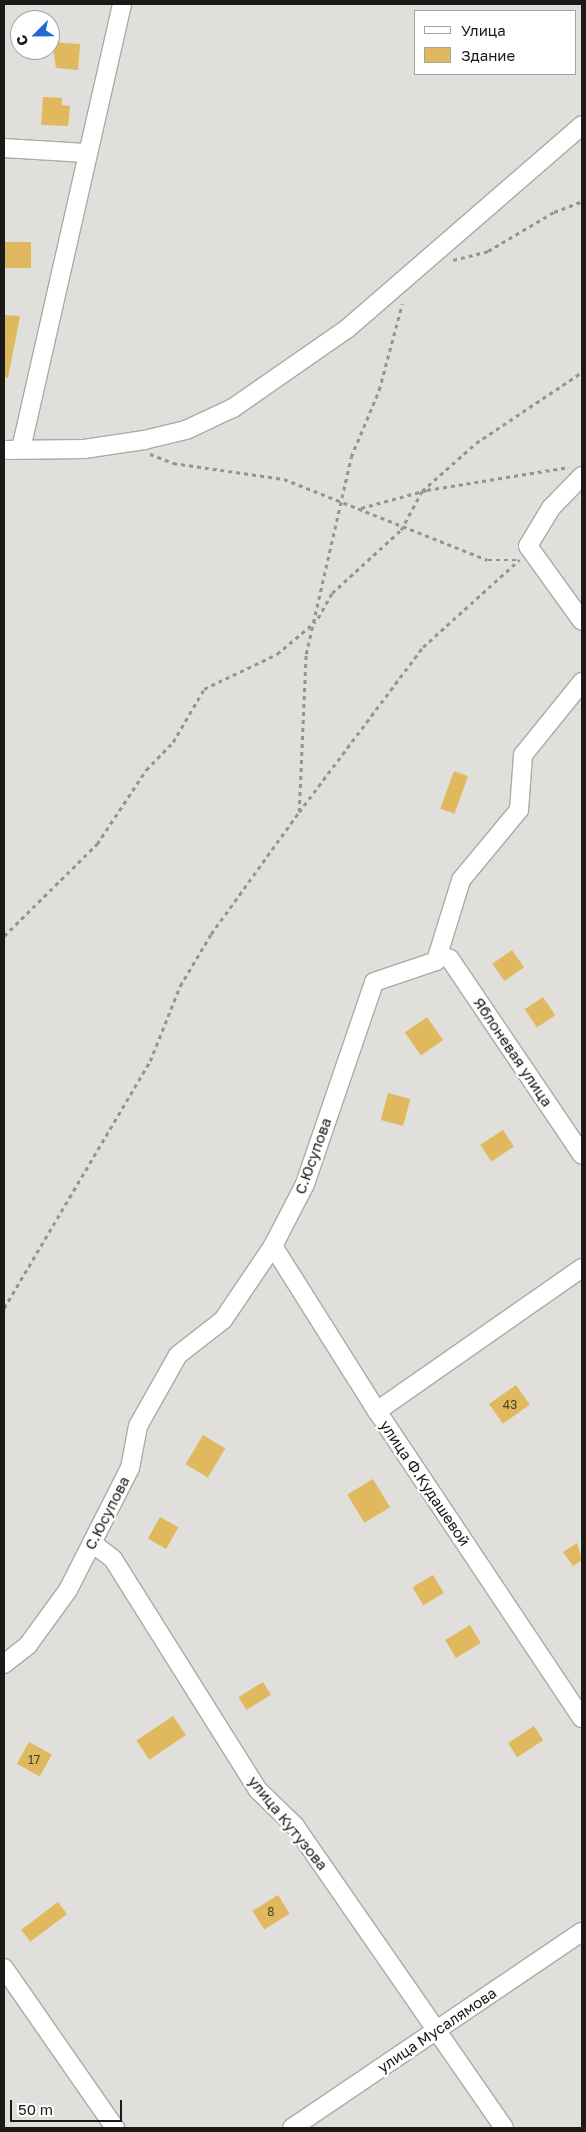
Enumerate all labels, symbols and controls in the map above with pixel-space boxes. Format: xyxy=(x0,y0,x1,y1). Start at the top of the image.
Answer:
north arrow xyxy=(10,10,60,60)
legend xyxy=(414,10,576,75)
text: Улица xyxy=(461,21,506,39)
text: С xyxy=(12,33,31,49)
text: Здание xyxy=(461,46,515,64)
street label: Яблоневая улица xyxy=(470,994,556,1110)
street label: С.Юсупова xyxy=(291,1115,335,1197)
house number: 43 xyxy=(503,1398,517,1412)
street label: улица Ф.Кудашевой xyxy=(376,1417,474,1549)
street label: С.Юсупова xyxy=(81,1473,133,1553)
house number: 17 xyxy=(28,1753,40,1767)
street label: улица Кутузова xyxy=(245,1772,331,1874)
house number: 8 xyxy=(267,1905,275,1919)
street label: улица Мусалямова xyxy=(374,1984,500,2076)
scale bar xyxy=(12,2090,125,2122)
text: 50 m xyxy=(18,2100,53,2118)

